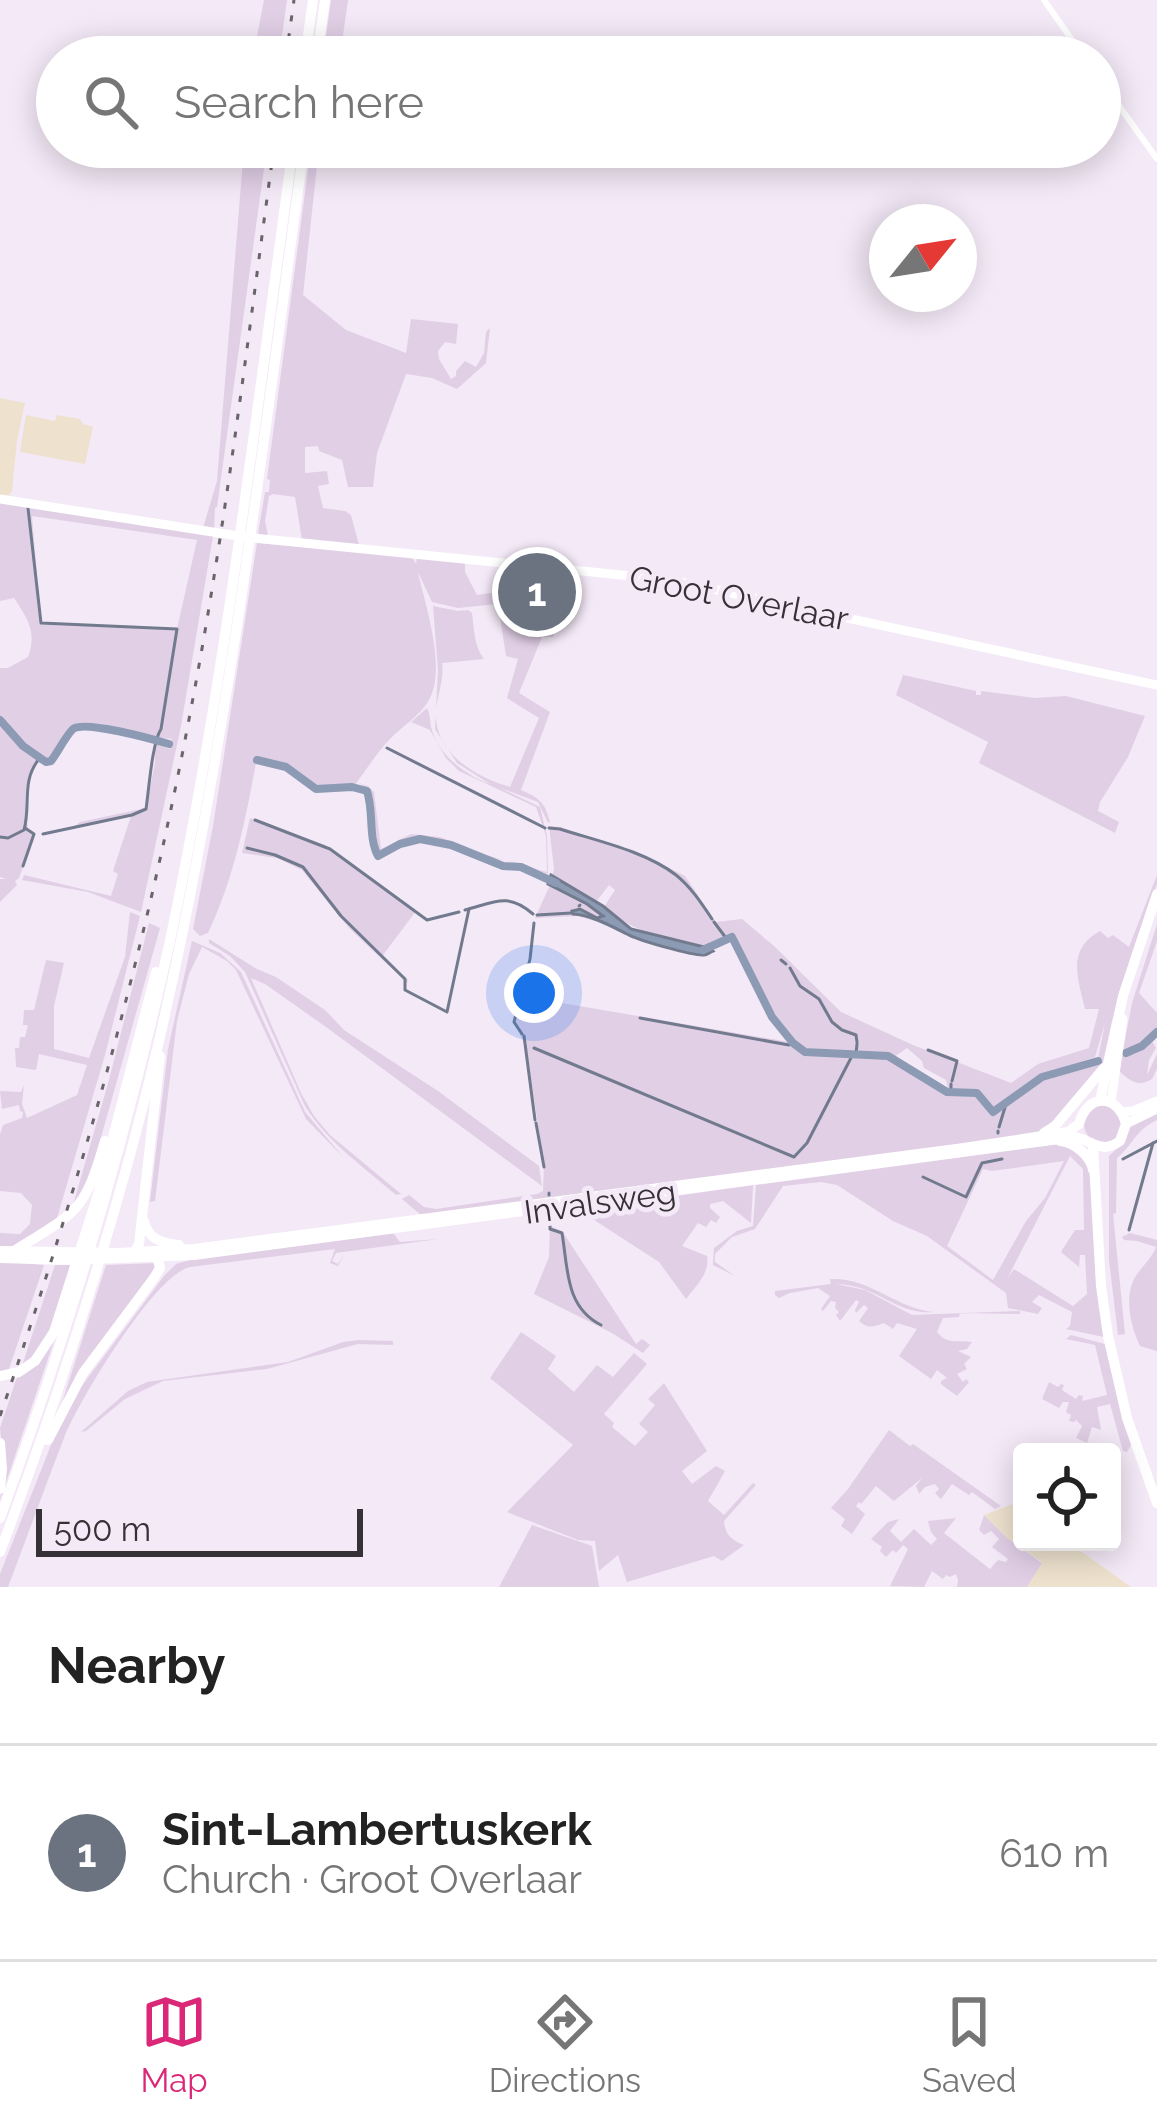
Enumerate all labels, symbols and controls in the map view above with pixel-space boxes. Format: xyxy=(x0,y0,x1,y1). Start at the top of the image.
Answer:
search box xyxy=(36,36,1121,168)
icon: search xyxy=(78,69,144,135)
text: Search here xyxy=(174,76,424,129)
north arrow xyxy=(869,204,977,312)
pin: 1 xyxy=(498,547,576,637)
street label: Groot Overlaar xyxy=(626,558,852,638)
your location xyxy=(504,963,564,1023)
street label: Invalsweg xyxy=(522,1172,678,1232)
map controls xyxy=(1013,1443,1121,1551)
button: locate xyxy=(1013,1443,1121,1551)
scale bar xyxy=(36,1503,363,1556)
text: 500 m xyxy=(54,1510,151,1549)
text: Nearby xyxy=(48,1635,225,1695)
text: Sint-Lambertuskerk xyxy=(162,1803,592,1856)
text: 1 xyxy=(77,1830,97,1876)
text: 610 m xyxy=(999,1830,1109,1876)
text: Church · Groot Overlaar xyxy=(162,1856,582,1902)
tab: Map xyxy=(141,1989,208,2100)
tab: Directions xyxy=(489,1989,641,2100)
tab: Saved xyxy=(922,1989,1016,2100)

